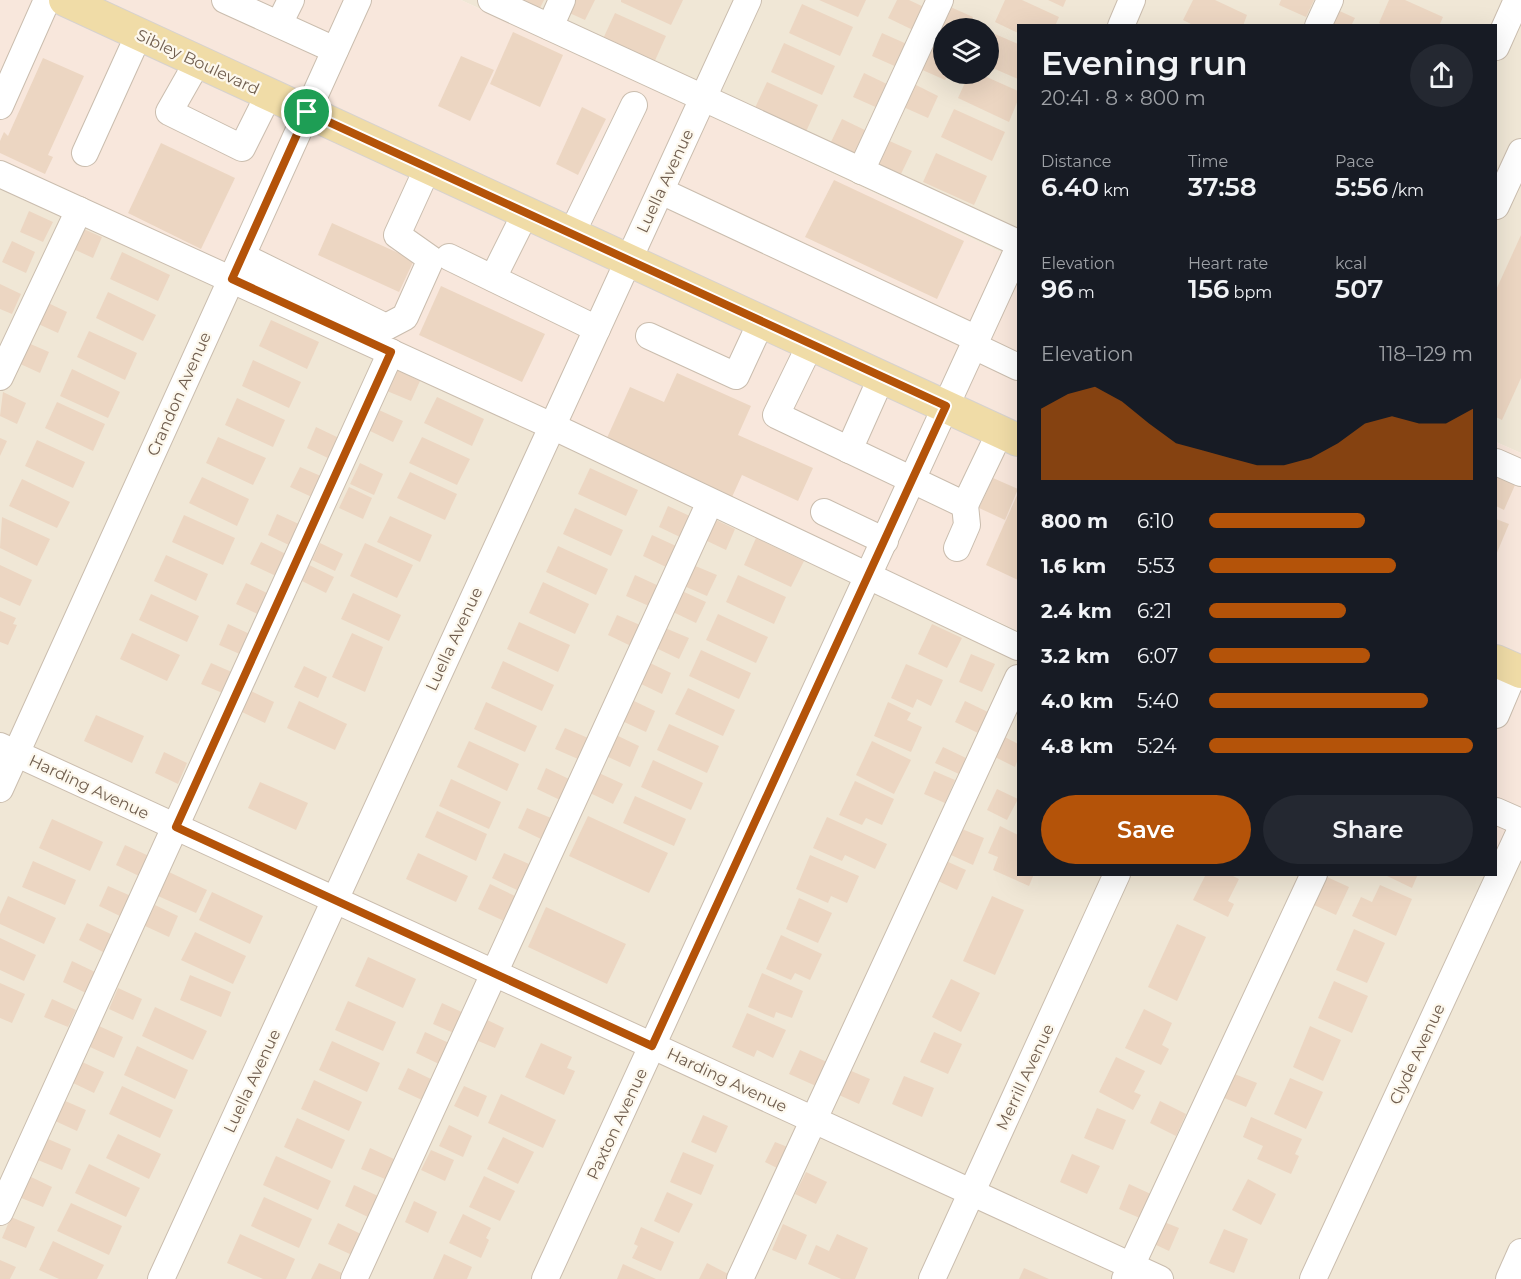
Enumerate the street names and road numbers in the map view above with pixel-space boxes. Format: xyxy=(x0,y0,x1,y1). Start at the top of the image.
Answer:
street label: Sibley Boulevard xyxy=(134,25,262,99)
street label: Luella Avenue xyxy=(633,126,697,236)
street label: Crandon Avenue xyxy=(143,329,215,459)
street label: Luella Avenue xyxy=(422,584,486,694)
street label: Harding Avenue xyxy=(26,751,152,823)
street label: Clyde Avenue xyxy=(1385,1001,1449,1107)
street label: Merrill Avenue xyxy=(992,1021,1058,1133)
street label: Luella Avenue xyxy=(220,1026,284,1136)
street label: Harding Avenue xyxy=(664,1044,790,1116)
street label: Paxton Avenue xyxy=(583,1065,651,1183)

